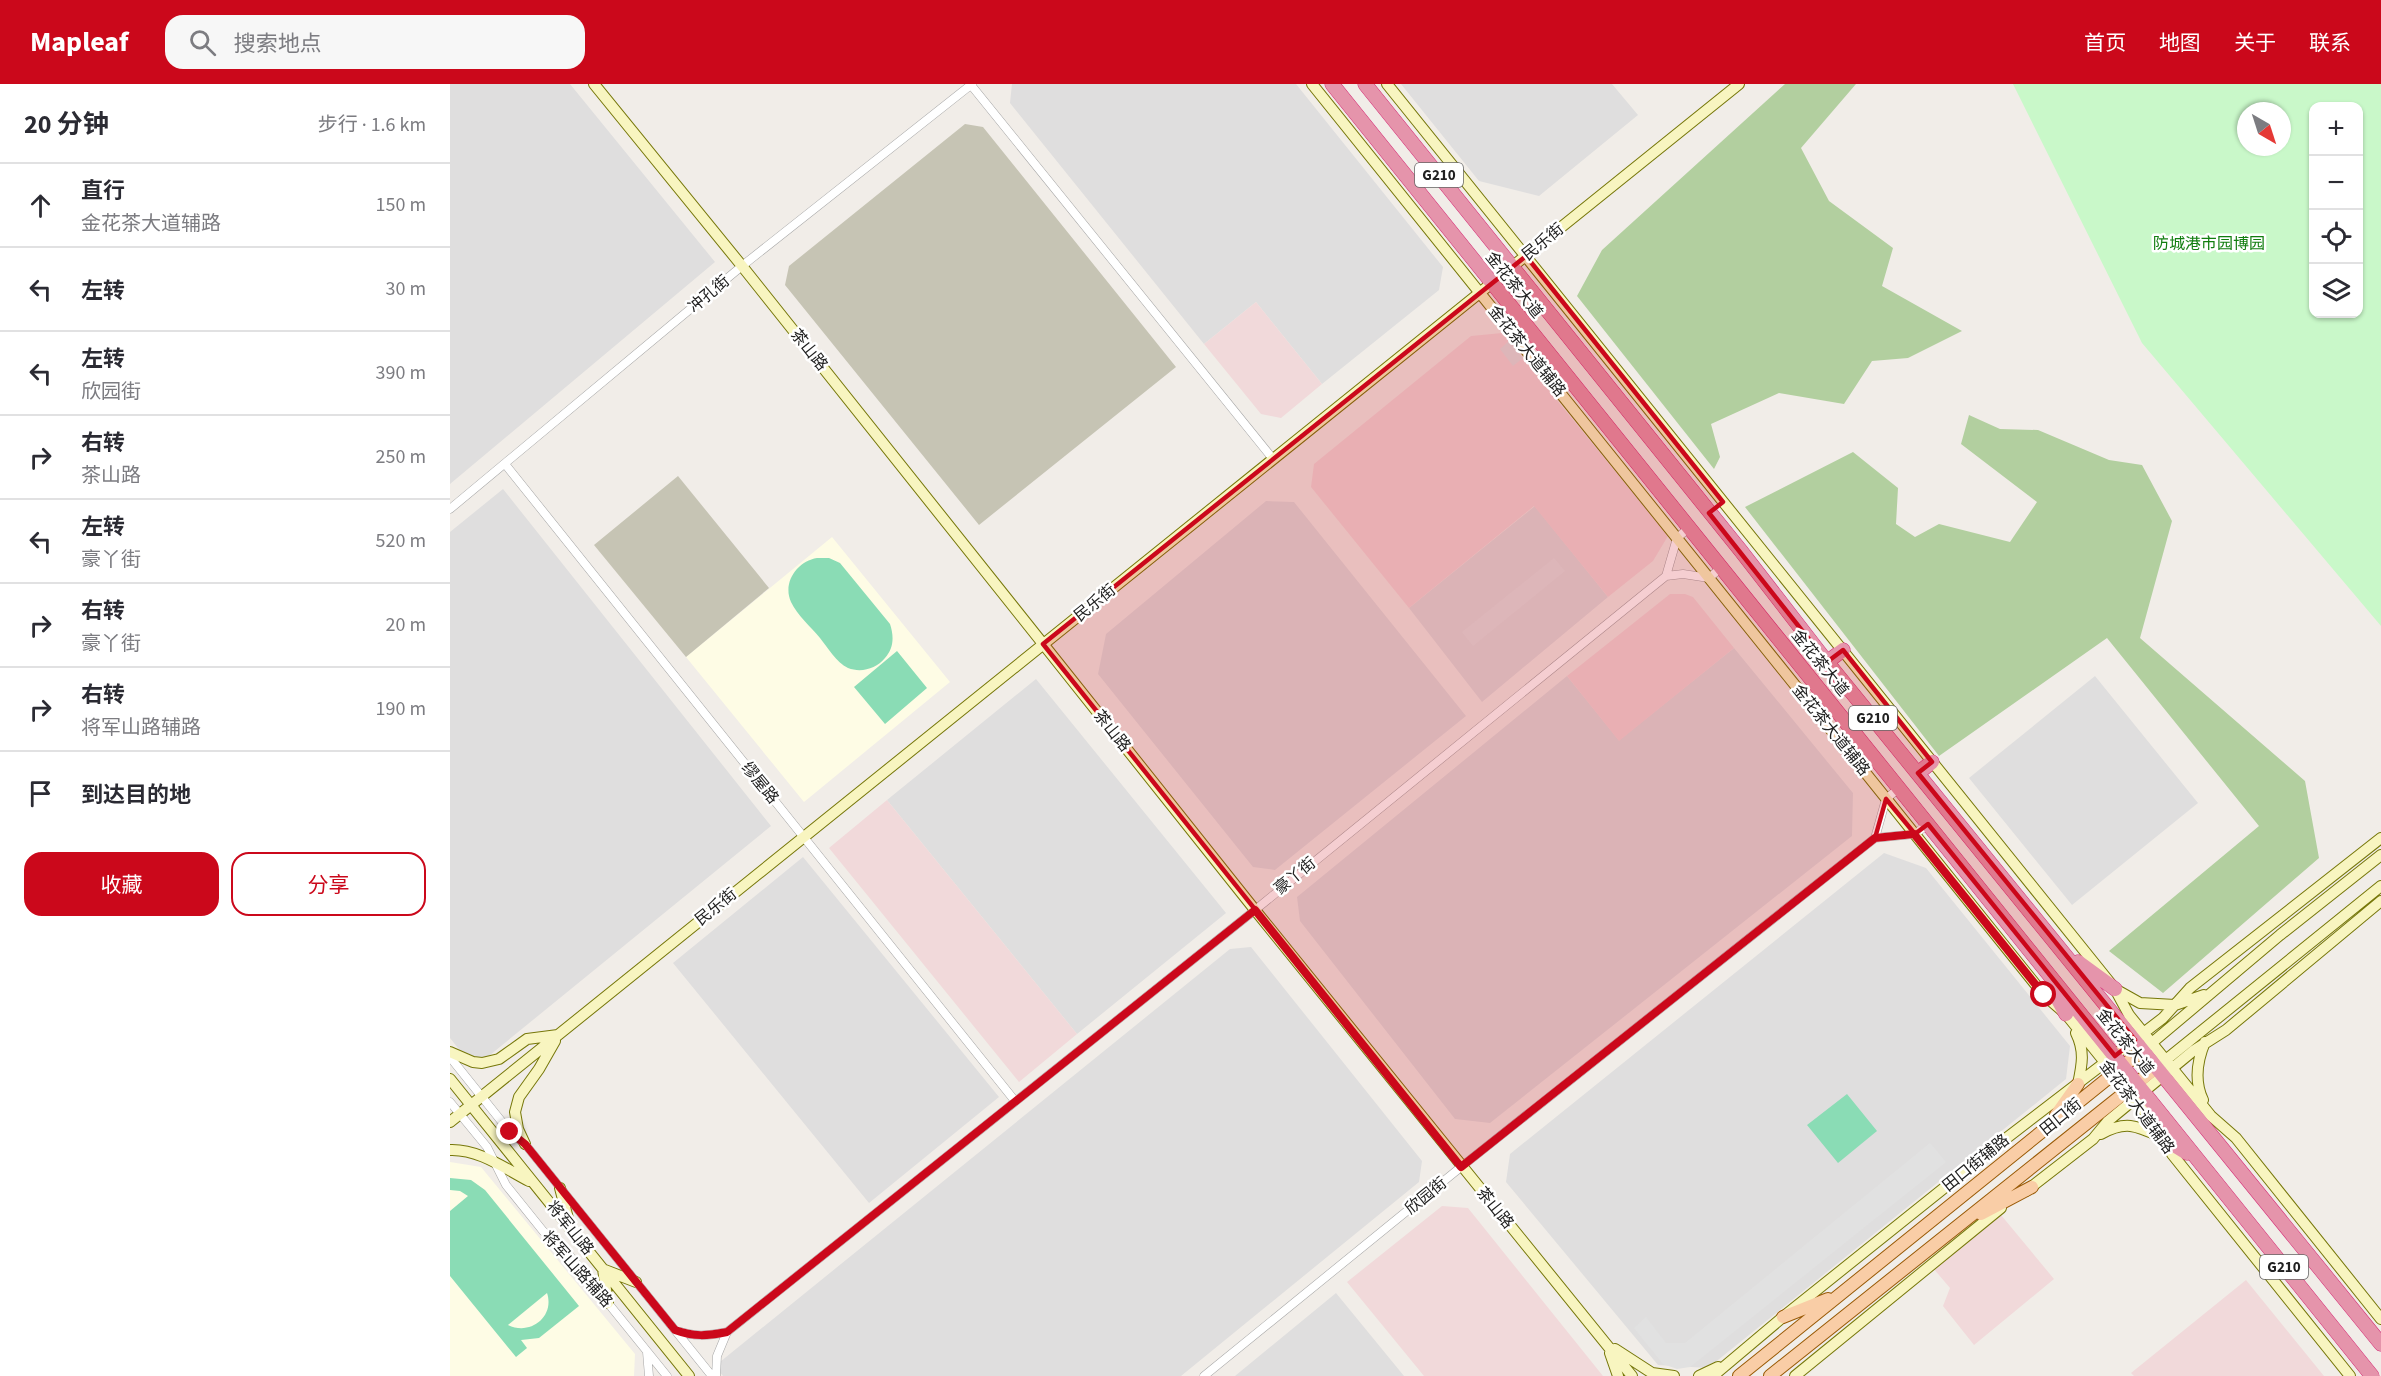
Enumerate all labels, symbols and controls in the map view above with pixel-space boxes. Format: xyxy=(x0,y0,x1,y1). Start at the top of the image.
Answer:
search box xyxy=(165,15,585,69)
text: Mapleaf xyxy=(30,22,129,62)
icon: search xyxy=(186,26,219,59)
text: 搜索地点 xyxy=(234,28,322,60)
text: 首页 xyxy=(2084,28,2126,58)
text: 地图 xyxy=(2159,28,2201,58)
text: 关于 xyxy=(2234,28,2276,58)
text: 联系 xyxy=(2309,28,2351,58)
north arrow xyxy=(2237,102,2291,156)
map controls xyxy=(2309,102,2363,318)
button: + xyxy=(2309,102,2363,156)
text: 20 分钟 xyxy=(24,106,109,143)
text: 步行 · 1.6 km xyxy=(318,111,426,139)
button: − xyxy=(2309,156,2363,210)
road number: G210 xyxy=(1415,163,1463,187)
text: 直行 xyxy=(81,175,125,207)
icon: ahead xyxy=(24,189,57,222)
text: 150 m xyxy=(376,191,426,219)
text: 金花茶大道辅路 xyxy=(81,210,221,238)
button: locate xyxy=(2309,210,2363,264)
street label: 民乐街 xyxy=(1517,218,1569,266)
park label: 防城港市园博园 xyxy=(2153,233,2265,255)
street label: 金花茶大道 xyxy=(1480,247,1548,323)
button: layers xyxy=(2309,264,2363,318)
street label: 冲孔街 xyxy=(684,270,734,318)
icon: left xyxy=(24,273,57,306)
text: 左转 xyxy=(81,275,125,307)
text: 30 m xyxy=(386,275,426,303)
street label: 金花茶大道辅路 xyxy=(1483,301,1571,401)
street label: 茶山路 xyxy=(785,324,833,376)
text: 左转 xyxy=(81,343,125,375)
icon: left xyxy=(24,357,57,390)
text: 390 m xyxy=(376,359,426,387)
text: 欣园街 xyxy=(81,378,141,406)
text: 右转 xyxy=(81,427,125,459)
icon: right xyxy=(24,441,57,474)
text: 250 m xyxy=(376,443,426,471)
text: 茶山路 xyxy=(81,462,141,490)
text: 左转 xyxy=(81,511,125,543)
icon: left xyxy=(24,525,57,558)
text: 520 m xyxy=(376,527,426,555)
text: 豪丫街 xyxy=(81,546,141,574)
street label: 民乐街 xyxy=(1069,579,1121,627)
text: 右转 xyxy=(81,595,125,627)
icon: right xyxy=(24,609,57,642)
text: 20 m xyxy=(386,611,426,639)
street label: 金花茶大道 xyxy=(1786,625,1854,701)
text: 豪丫街 xyxy=(81,630,141,658)
text: 右转 xyxy=(81,679,125,711)
street label: 金花茶大道辅路 xyxy=(1787,680,1875,780)
icon: right xyxy=(24,693,57,726)
text: 190 m xyxy=(376,695,426,723)
street label: 茶山路 xyxy=(1088,705,1136,757)
road number: G210 xyxy=(1849,706,1897,730)
text: 将军山路辅路 xyxy=(81,714,201,742)
street label: 缪屋路 xyxy=(736,757,784,809)
icon: arrive xyxy=(24,777,57,810)
text: 到达目的地 xyxy=(81,779,191,811)
button: 收藏 xyxy=(24,852,219,916)
button: 分享 xyxy=(231,852,426,916)
street label: 豪丫街 xyxy=(1269,852,1321,900)
street label: 民乐街 xyxy=(690,883,742,931)
route start xyxy=(2030,981,2056,1007)
street label: 金花茶大道 xyxy=(2091,1004,2159,1080)
street label: 金花茶大道辅路 xyxy=(2095,1056,2179,1158)
street label: 田口街 xyxy=(2035,1093,2087,1141)
route end xyxy=(496,1118,522,1144)
street label: 田口街辅路 xyxy=(1938,1129,2014,1197)
street label: 欣园街 xyxy=(1400,1172,1452,1220)
street label: 茶山路 xyxy=(1471,1182,1519,1234)
street label: 将军山路 xyxy=(541,1196,599,1260)
street label: 将军山路辅路 xyxy=(537,1226,617,1312)
road number: G210 xyxy=(2260,1255,2308,1279)

